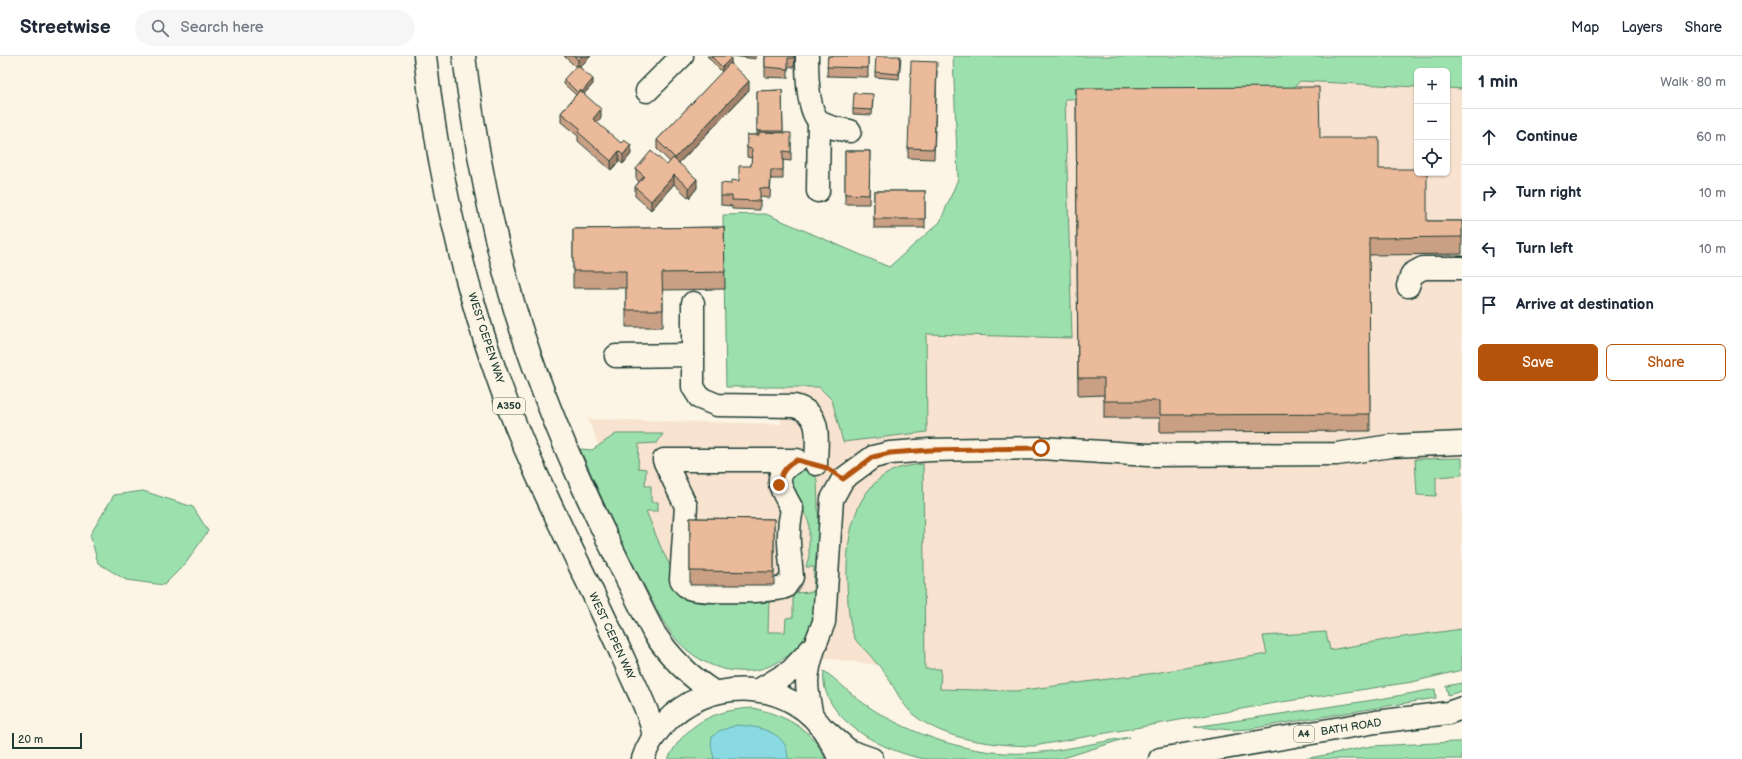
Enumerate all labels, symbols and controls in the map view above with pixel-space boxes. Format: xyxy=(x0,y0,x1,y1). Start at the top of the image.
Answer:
search box xyxy=(135,10,415,46)
text: Streetwise xyxy=(20,16,111,39)
icon: search xyxy=(149,17,171,39)
text: Search here xyxy=(181,18,264,37)
text: Map xyxy=(1571,19,1599,36)
text: Layers xyxy=(1621,19,1663,36)
text: Share xyxy=(1685,19,1722,36)
map controls xyxy=(1414,68,1450,176)
button: + xyxy=(1414,68,1450,104)
text: 1 min xyxy=(1478,72,1518,92)
text: Walk · 80 m xyxy=(1660,74,1726,90)
button: − xyxy=(1414,104,1450,140)
icon: ahead xyxy=(1478,126,1500,148)
text: Continue xyxy=(1516,127,1578,146)
text: 60 m xyxy=(1696,129,1726,145)
button: locate xyxy=(1414,140,1450,176)
icon: right xyxy=(1478,182,1500,204)
text: Turn right xyxy=(1516,183,1581,202)
text: 10 m xyxy=(1699,185,1726,201)
icon: left xyxy=(1478,238,1500,260)
text: Turn left xyxy=(1516,239,1573,258)
text: 10 m xyxy=(1699,241,1726,257)
street label: WEST CEPEN WAY xyxy=(465,291,507,386)
icon: arrive xyxy=(1478,294,1500,316)
text: Arrive at destination xyxy=(1516,295,1654,314)
button: Save xyxy=(1478,344,1598,381)
button: Share xyxy=(1606,344,1726,381)
road number: A350 xyxy=(493,398,525,414)
route start xyxy=(1032,439,1050,457)
route end xyxy=(770,476,788,494)
street label: WEST CEPEN WAY xyxy=(586,590,638,682)
street label: BATH ROAD xyxy=(1320,716,1382,738)
road number: A4 xyxy=(1294,726,1314,742)
scale bar xyxy=(12,731,82,750)
text: 20 m xyxy=(18,733,43,746)

